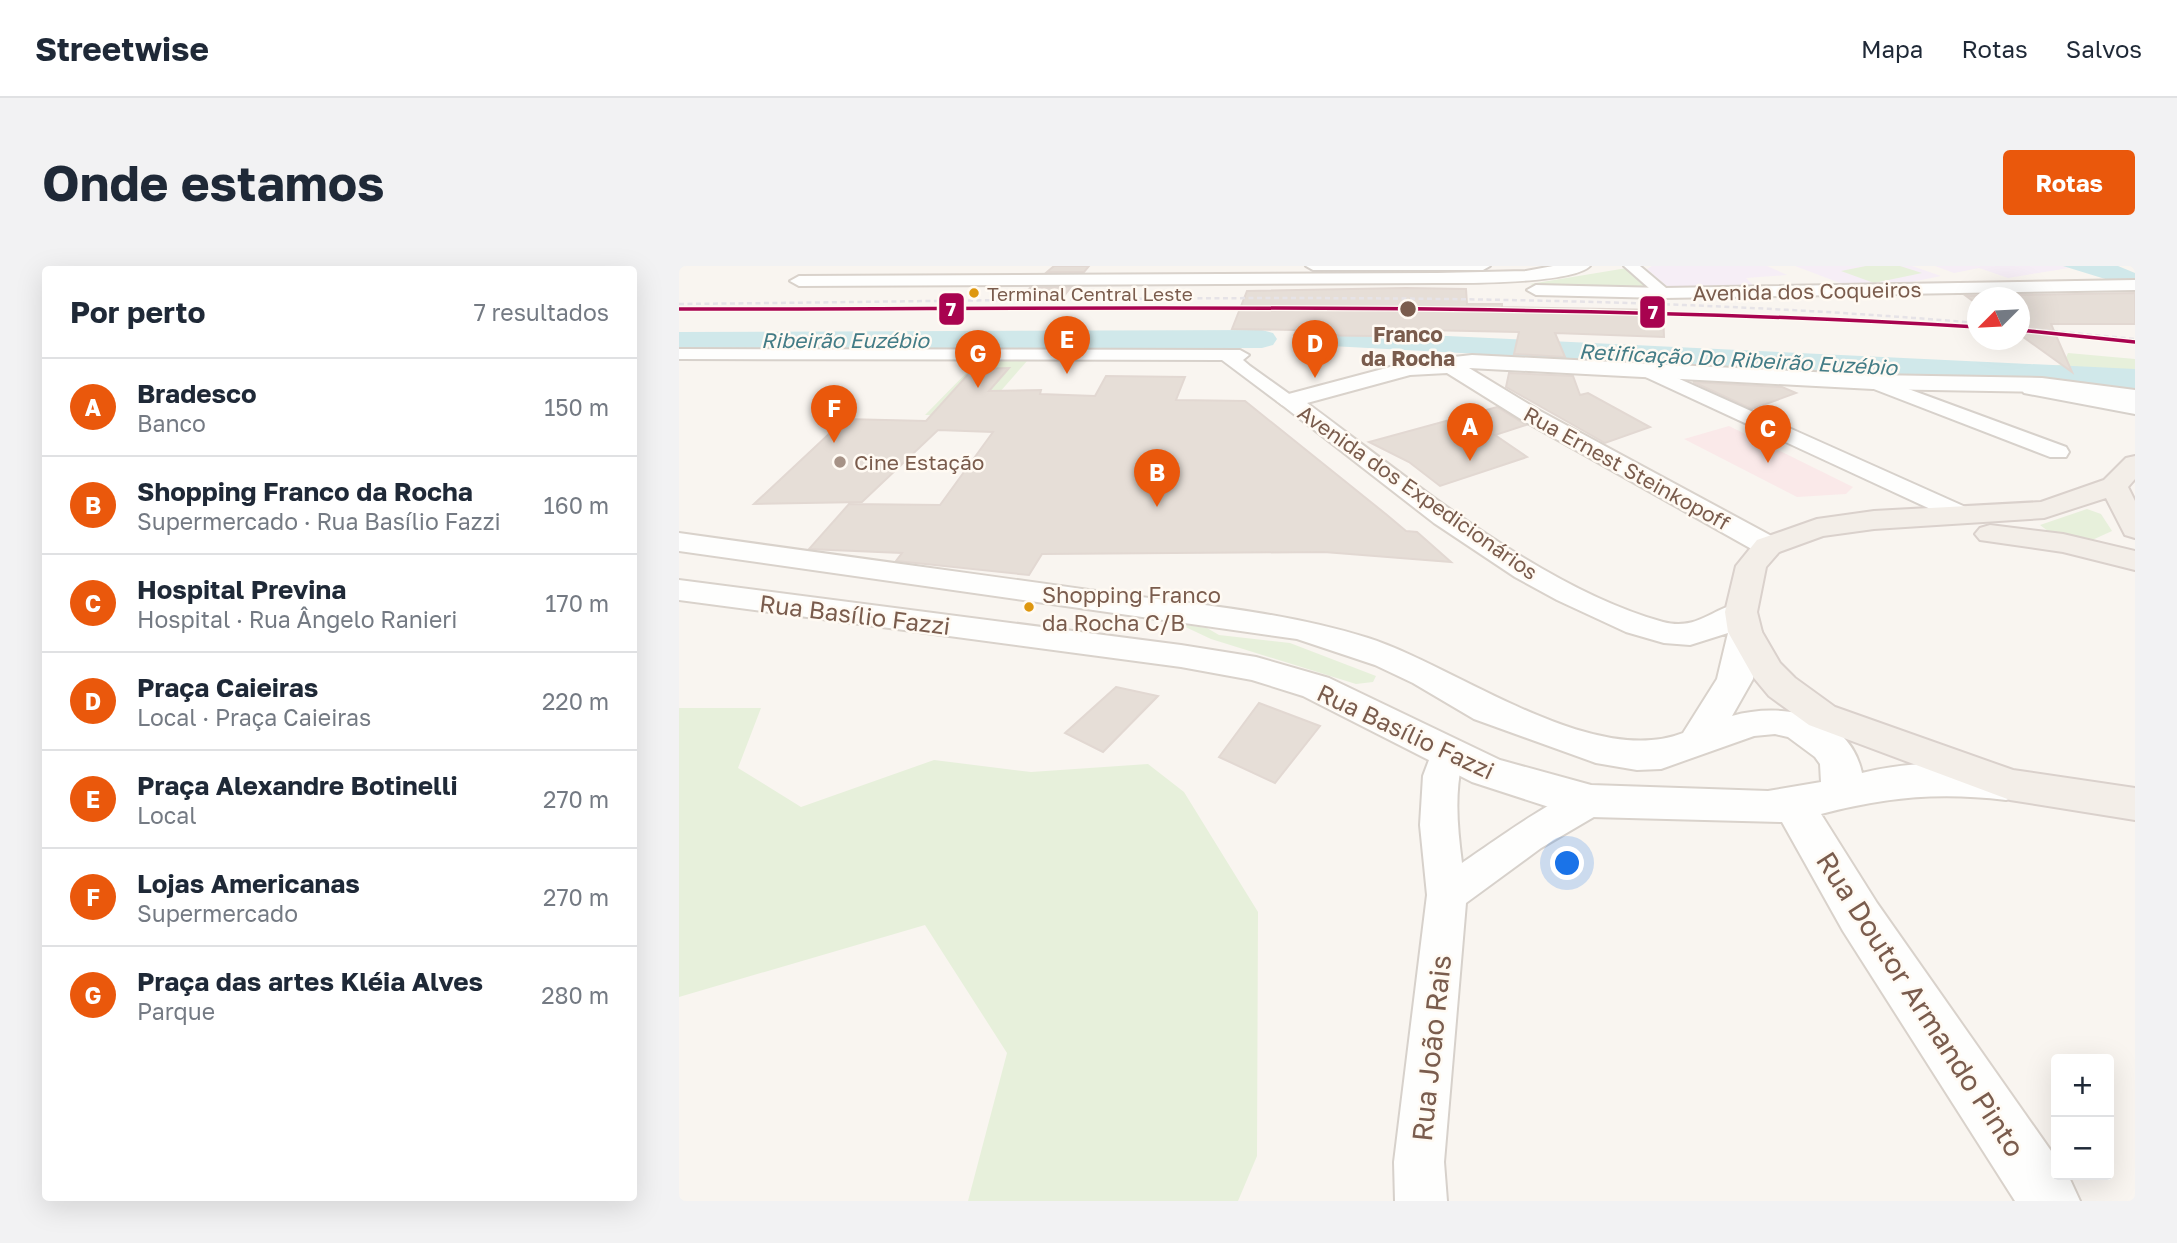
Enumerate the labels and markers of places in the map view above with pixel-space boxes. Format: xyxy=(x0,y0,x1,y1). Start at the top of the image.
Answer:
place label: Terminal Central Leste xyxy=(987,282,1193,305)
marker: Terminal Central Leste xyxy=(967,286,981,300)
marker: Franco da Rocha xyxy=(1398,299,1418,319)
pin: E xyxy=(1044,316,1090,374)
pin: D xyxy=(1292,320,1338,378)
place label: Franco da Rocha xyxy=(1361,321,1455,371)
pin: G xyxy=(955,330,1001,388)
pin: F xyxy=(811,385,857,443)
pin: A xyxy=(1447,403,1493,461)
pin: C xyxy=(1745,405,1791,463)
place label: Cine Estação xyxy=(854,449,984,475)
pin: B xyxy=(1134,449,1180,507)
marker: Cine Estação xyxy=(832,454,848,470)
place label: Shopping Franco da Rocha C/B xyxy=(1042,581,1221,636)
marker: Shopping Franco da Rocha C/B xyxy=(1022,600,1036,614)

